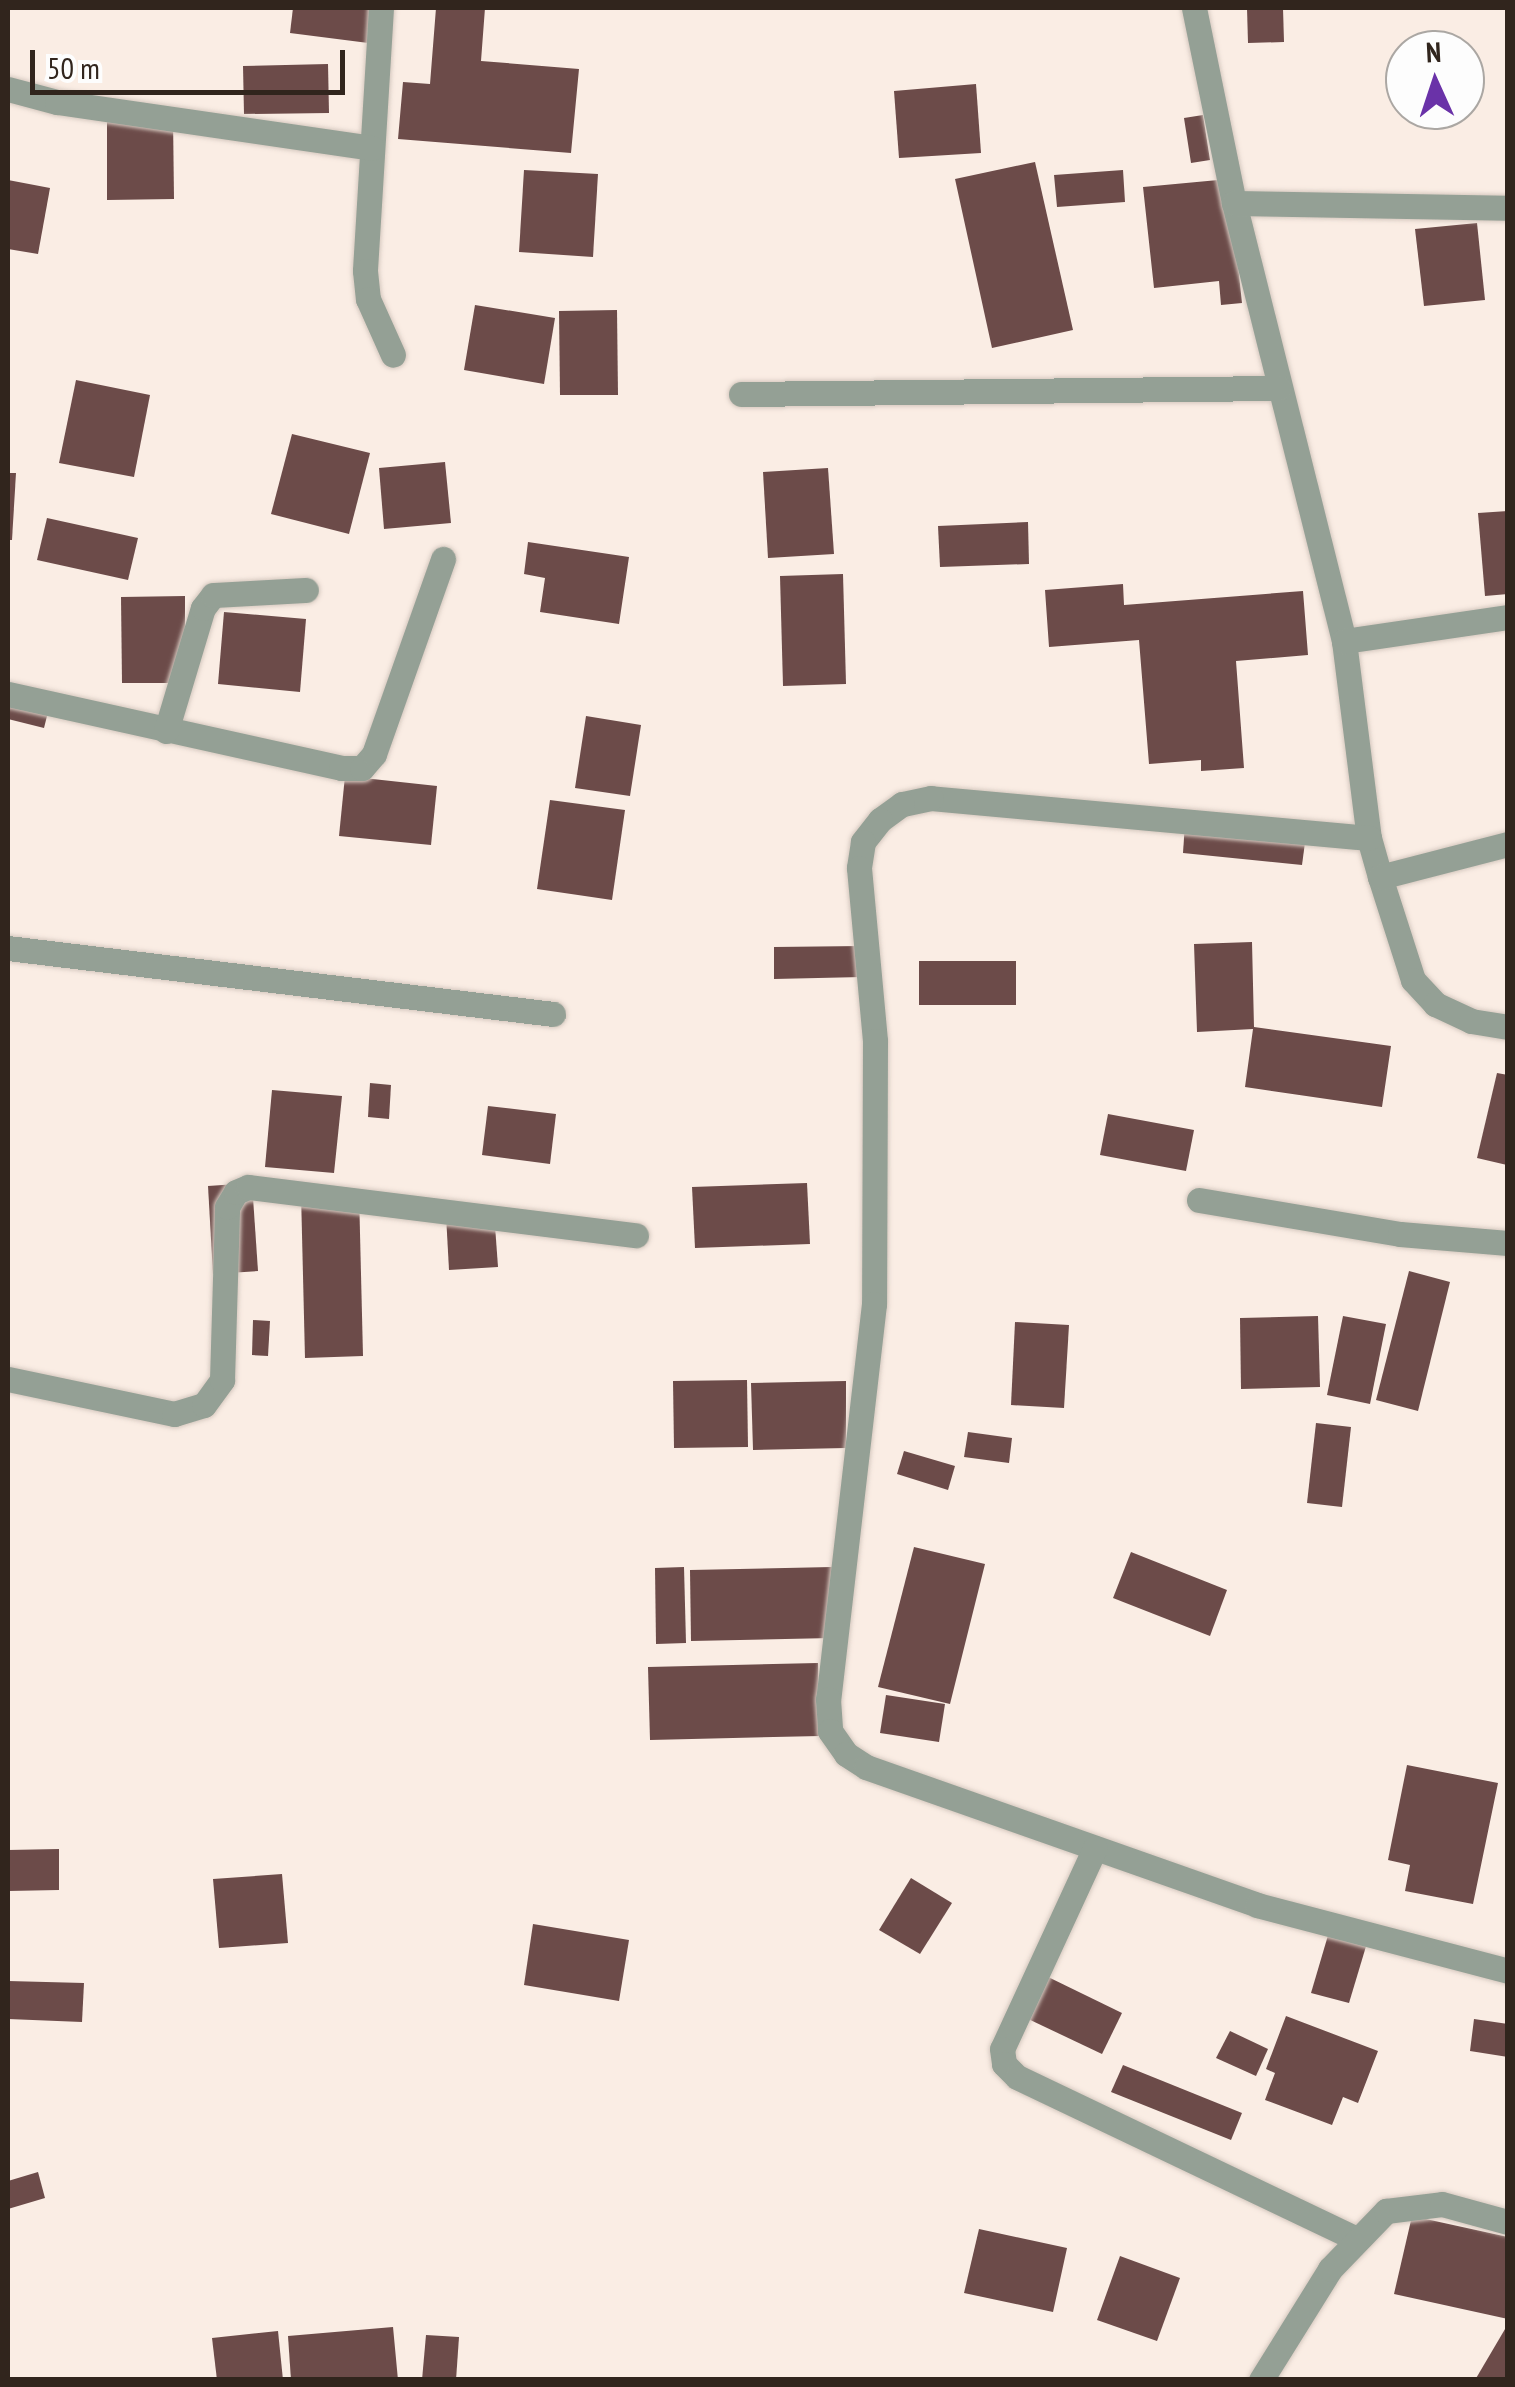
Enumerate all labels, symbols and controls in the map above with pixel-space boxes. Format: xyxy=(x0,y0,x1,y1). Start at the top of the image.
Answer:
scale bar xyxy=(35,30,350,92)
north arrow xyxy=(1385,30,1485,130)
text: N xyxy=(1425,33,1442,70)
text: 50 m xyxy=(47,48,100,87)

